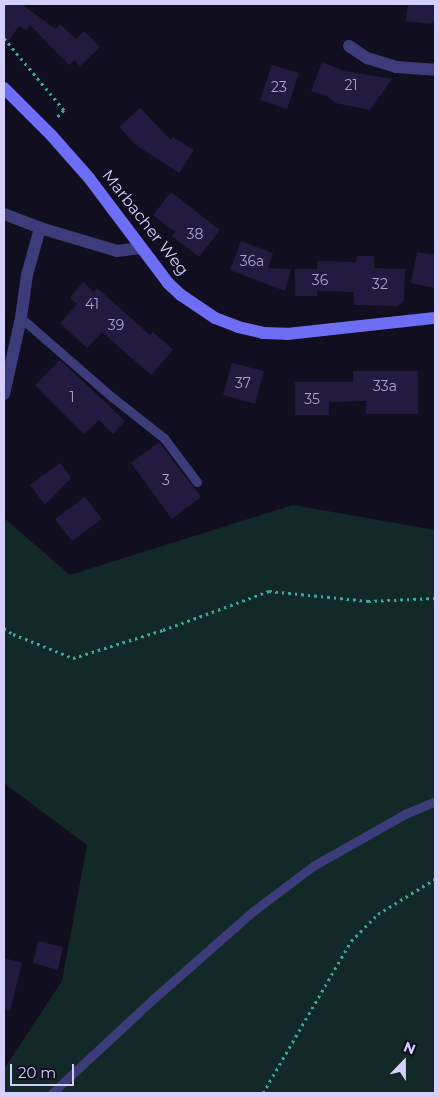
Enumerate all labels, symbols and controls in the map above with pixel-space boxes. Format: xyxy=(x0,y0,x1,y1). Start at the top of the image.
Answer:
house number: 21 xyxy=(344,77,358,93)
house number: 23 xyxy=(271,79,287,95)
street label: Marbacher Weg xyxy=(98,166,192,280)
house number: 38 xyxy=(187,226,203,242)
house number: 36a xyxy=(240,253,264,269)
house number: 36 xyxy=(312,272,328,288)
house number: 32 xyxy=(372,276,388,292)
house number: 41 xyxy=(85,296,99,312)
house number: 39 xyxy=(108,317,124,333)
house number: 37 xyxy=(235,375,251,391)
house number: 33a xyxy=(373,378,397,394)
house number: 1 xyxy=(69,389,75,405)
house number: 35 xyxy=(304,391,320,407)
house number: 3 xyxy=(162,472,170,488)
north arrow xyxy=(379,1037,429,1087)
text: N xyxy=(401,1038,418,1059)
scale bar xyxy=(12,1054,76,1086)
text: 20 m xyxy=(18,1063,56,1082)

